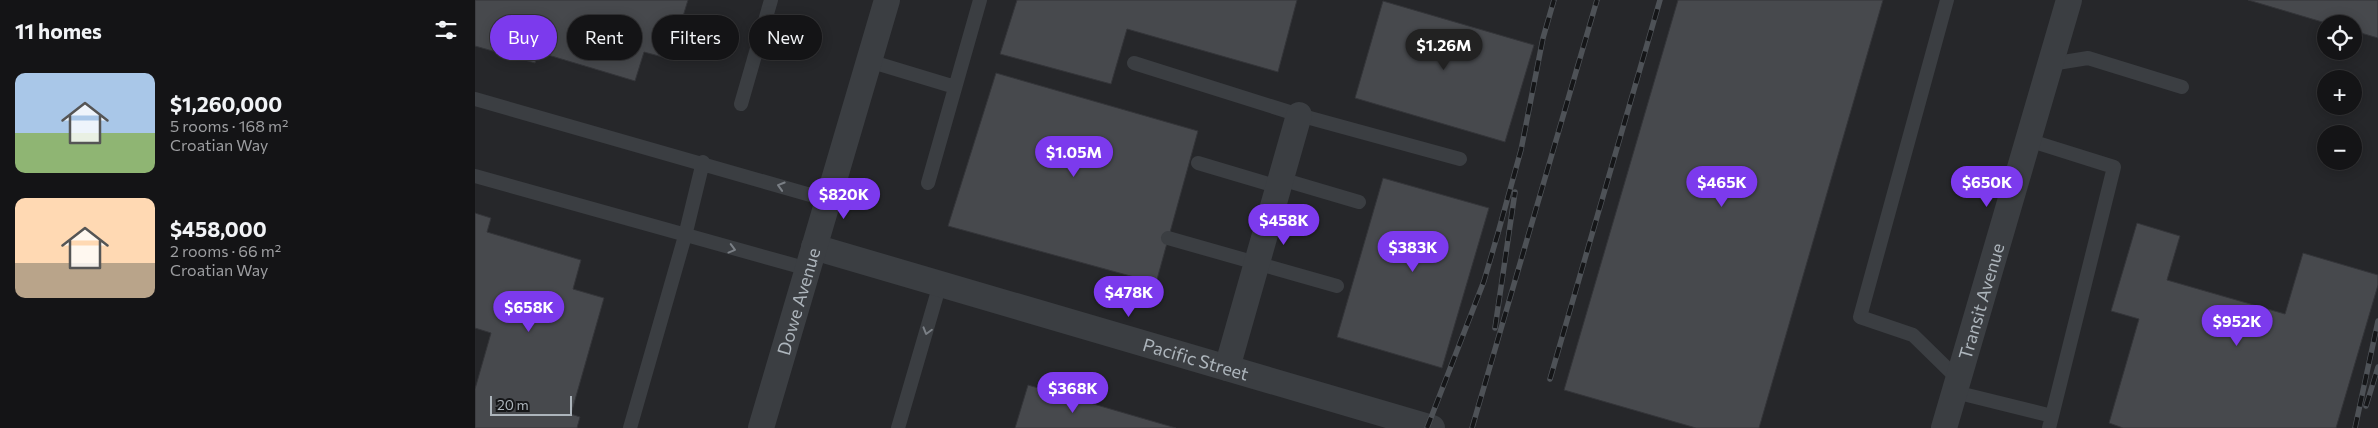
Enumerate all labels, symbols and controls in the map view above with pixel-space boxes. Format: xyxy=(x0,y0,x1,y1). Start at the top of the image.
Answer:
chip: Buy xyxy=(490,15,557,60)
chip: Rent xyxy=(567,15,642,60)
chip: Filters xyxy=(652,15,739,60)
chip: New xyxy=(749,15,822,60)
map controls xyxy=(2317,15,2362,170)
button: locate xyxy=(2317,15,2362,60)
icon: filters xyxy=(432,16,460,44)
text: 11 homes xyxy=(15,18,102,43)
pin: $1.26M xyxy=(1403,28,1485,71)
text: $1.26M xyxy=(1417,35,1471,54)
button: + xyxy=(2317,70,2362,115)
text: $1,260,000 xyxy=(170,91,282,116)
icon: home xyxy=(55,93,115,153)
text: 5 rooms · 168 m² xyxy=(170,116,288,135)
button: − xyxy=(2317,125,2362,170)
text: Croatian Way xyxy=(170,135,268,154)
pin: $1.05M xyxy=(1033,136,1115,178)
text: $1.05M xyxy=(1046,142,1102,161)
pin: $465K xyxy=(1687,166,1757,208)
pin: $650K xyxy=(1952,166,2022,208)
text: $465K xyxy=(1697,172,1747,191)
text: $650K xyxy=(1962,172,2012,191)
pin: $820K xyxy=(809,178,879,220)
one-way arrow xyxy=(778,181,786,191)
text: $820K xyxy=(819,184,869,203)
pin: $458K xyxy=(1249,204,1319,246)
text: $458K xyxy=(1259,210,1309,229)
text: $458,000 xyxy=(170,216,267,241)
icon: home xyxy=(55,218,115,278)
pin: $383K xyxy=(1378,230,1448,273)
text: $383K xyxy=(1389,237,1437,256)
street label: Transit Avenue xyxy=(1954,240,2008,362)
text: 2 rooms · 66 m² xyxy=(170,241,281,260)
one-way arrow xyxy=(728,243,737,254)
street label: Dowe Avenue xyxy=(772,245,824,358)
text: Croatian Way xyxy=(170,260,268,279)
pin: $478K xyxy=(1094,276,1164,318)
text: $478K xyxy=(1105,282,1153,301)
pin: $658K xyxy=(494,290,564,333)
text: $658K xyxy=(504,297,554,316)
pin: $952K xyxy=(2202,304,2272,347)
text: $952K xyxy=(2213,311,2261,330)
one-way arrow xyxy=(922,327,933,336)
street label: Pacific Street xyxy=(1140,333,1251,385)
pin: $368K xyxy=(1038,372,1108,414)
text: $368K xyxy=(1048,378,1098,397)
scale bar xyxy=(490,393,573,416)
text: 20 m xyxy=(497,396,529,413)

